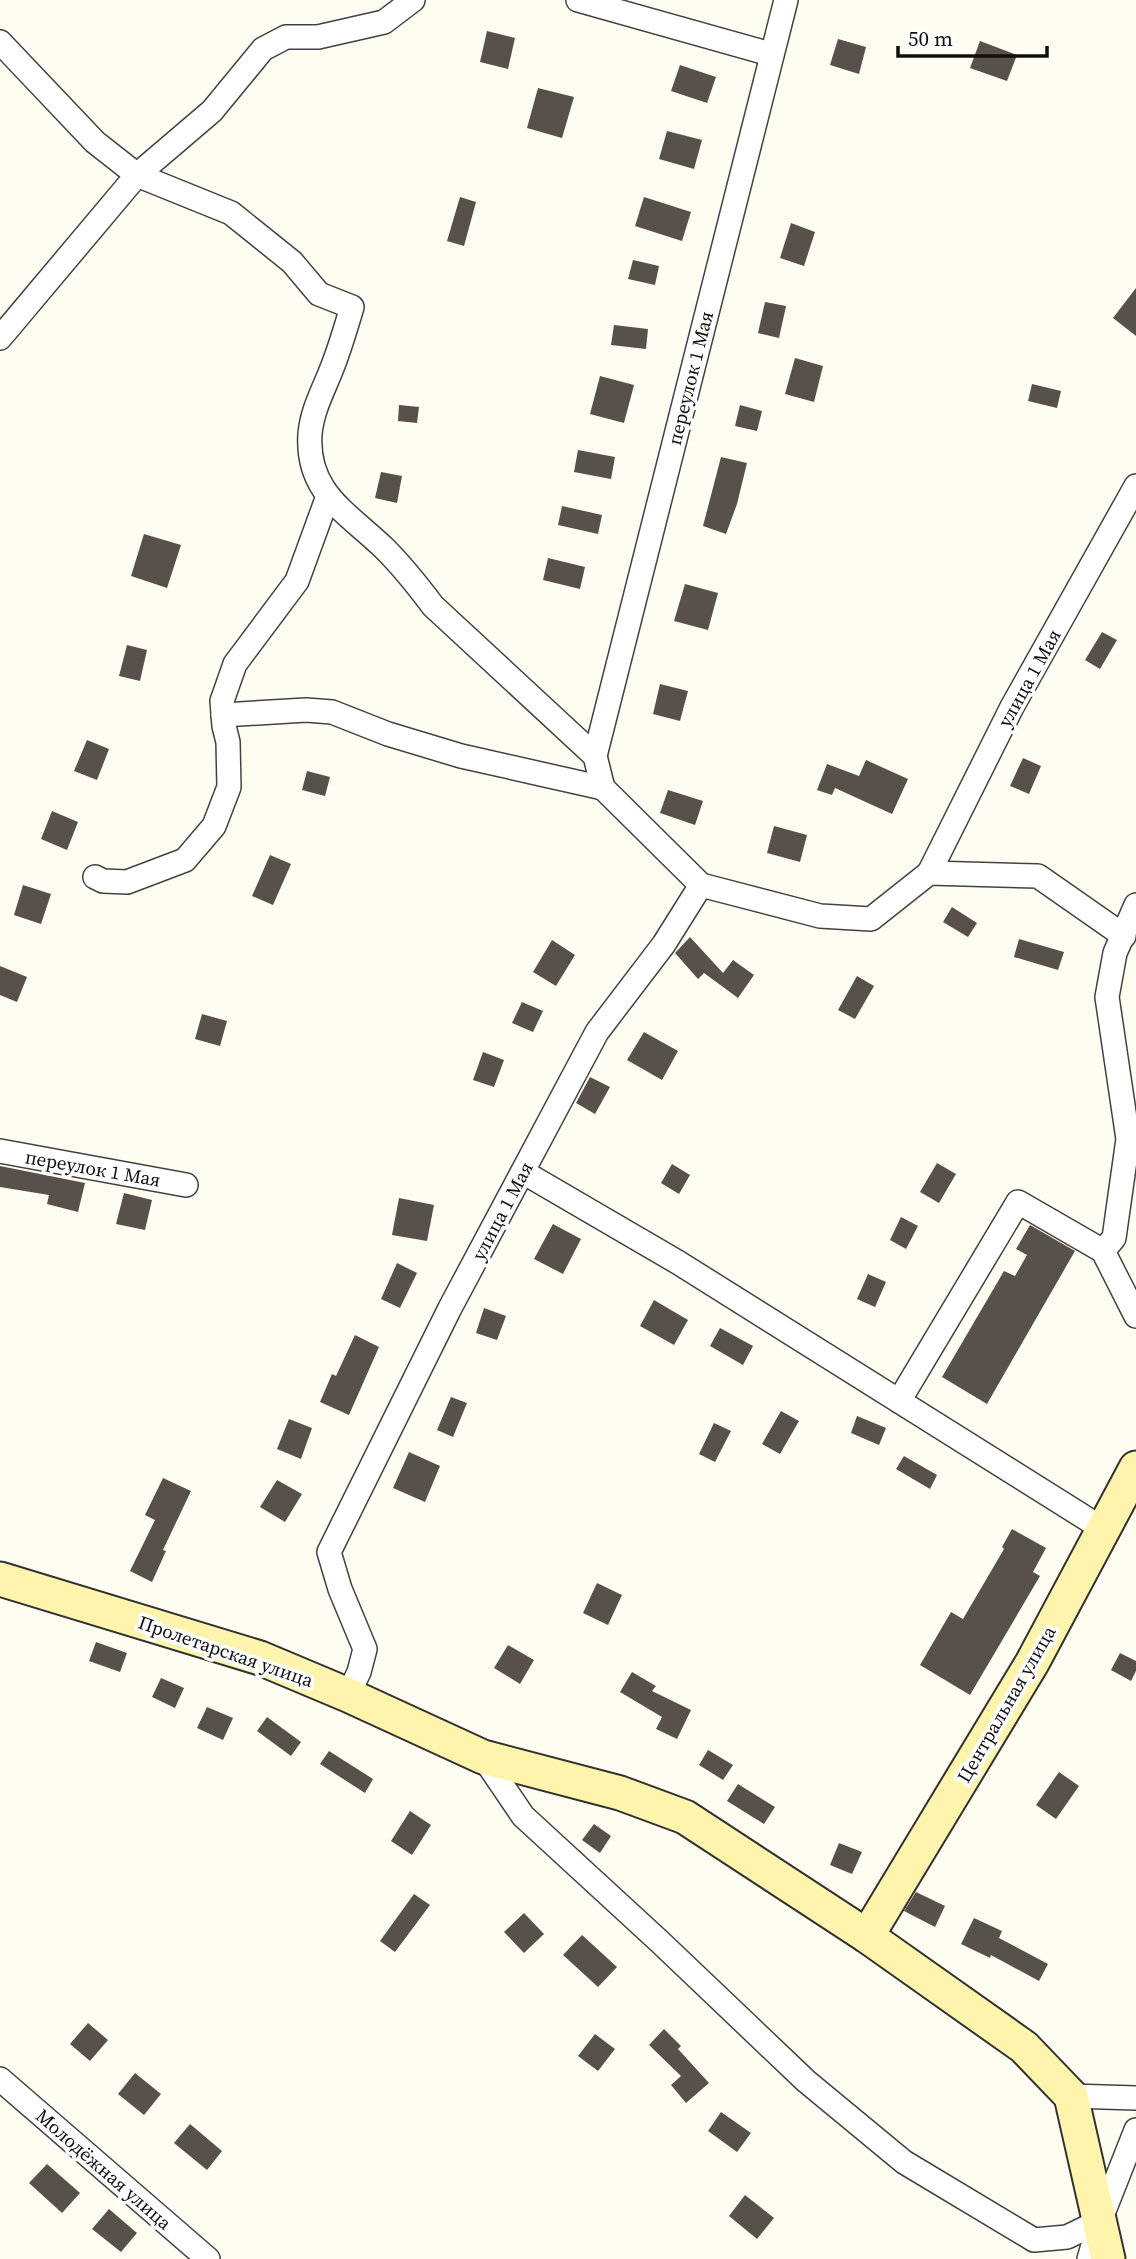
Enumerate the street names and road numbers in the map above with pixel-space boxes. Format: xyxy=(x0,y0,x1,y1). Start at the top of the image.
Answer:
street label: переулок 1 Мая xyxy=(661,308,719,448)
street label: улица 1 Мая xyxy=(991,624,1067,732)
street label: переулок 1 Мая xyxy=(23,1143,163,1193)
street label: улица 1 Мая xyxy=(465,1157,539,1265)
street label: Пролетарская улица xyxy=(135,1609,317,1693)
street label: Центральная улица xyxy=(950,1621,1062,1787)
street label: Молодёжная улица xyxy=(30,2103,178,2236)

